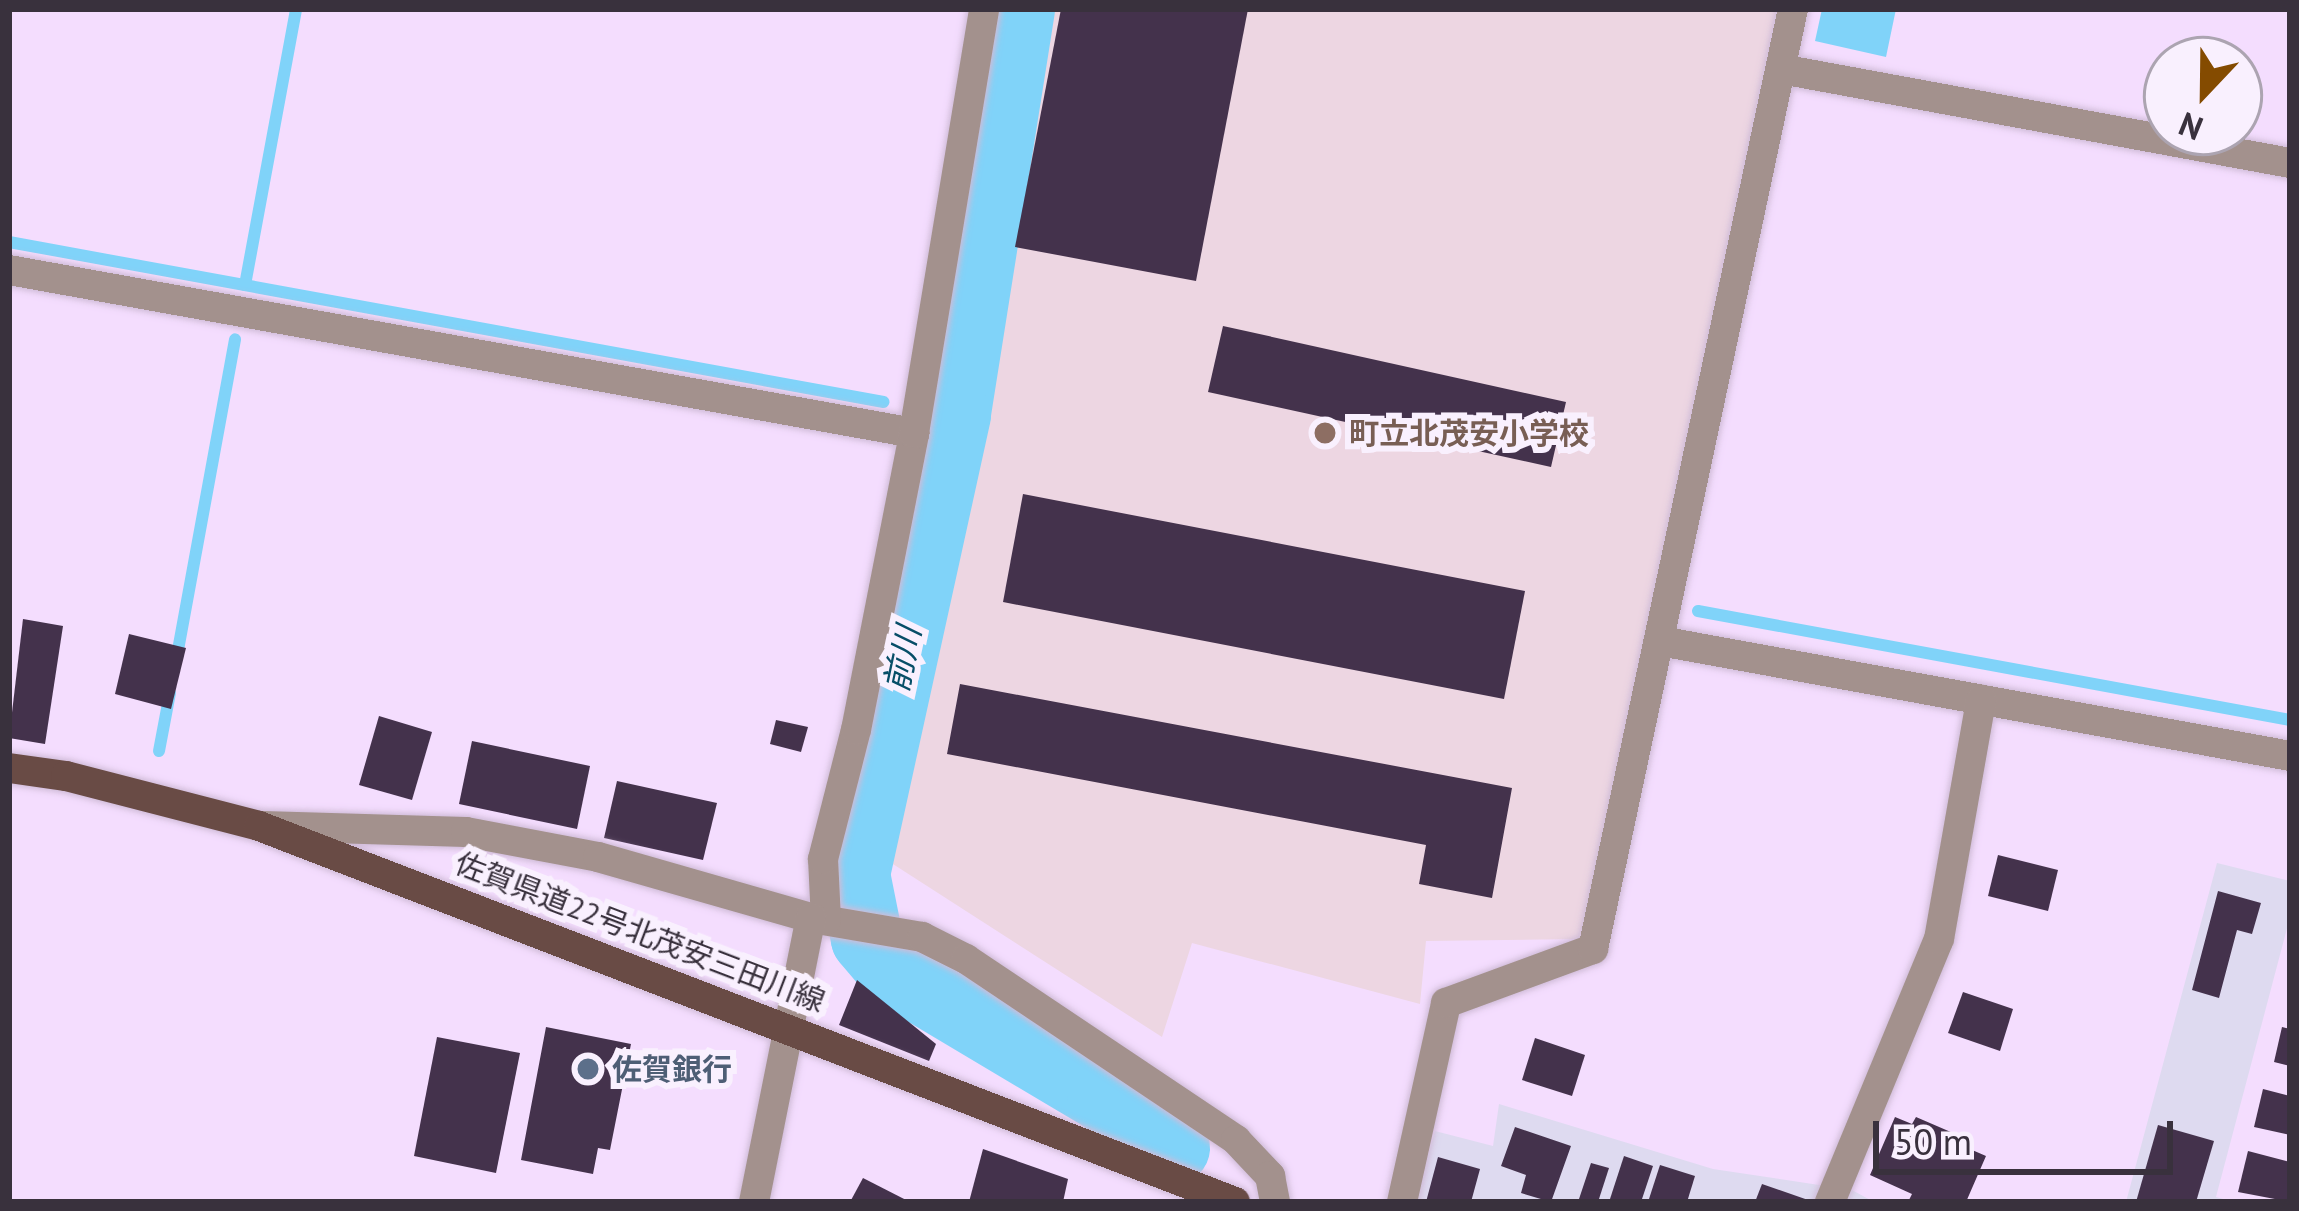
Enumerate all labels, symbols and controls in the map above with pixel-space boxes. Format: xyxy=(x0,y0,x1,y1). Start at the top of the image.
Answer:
north arrow xyxy=(2143,36,2263,156)
text: N xyxy=(2172,103,2209,151)
place label: 町立北茂安小学校 xyxy=(1349,415,1589,451)
marker: 町立北茂安小学校 xyxy=(1312,420,1338,446)
water label: 前川 xyxy=(876,623,928,695)
street label: 佐賀県道22号北茂安三田川線 xyxy=(450,845,830,1019)
place label: 佐賀銀行 xyxy=(612,1051,732,1087)
marker: 佐賀銀行 xyxy=(575,1056,601,1082)
scale bar xyxy=(1879,1097,2179,1171)
text: 50 m xyxy=(1894,1118,1972,1165)

